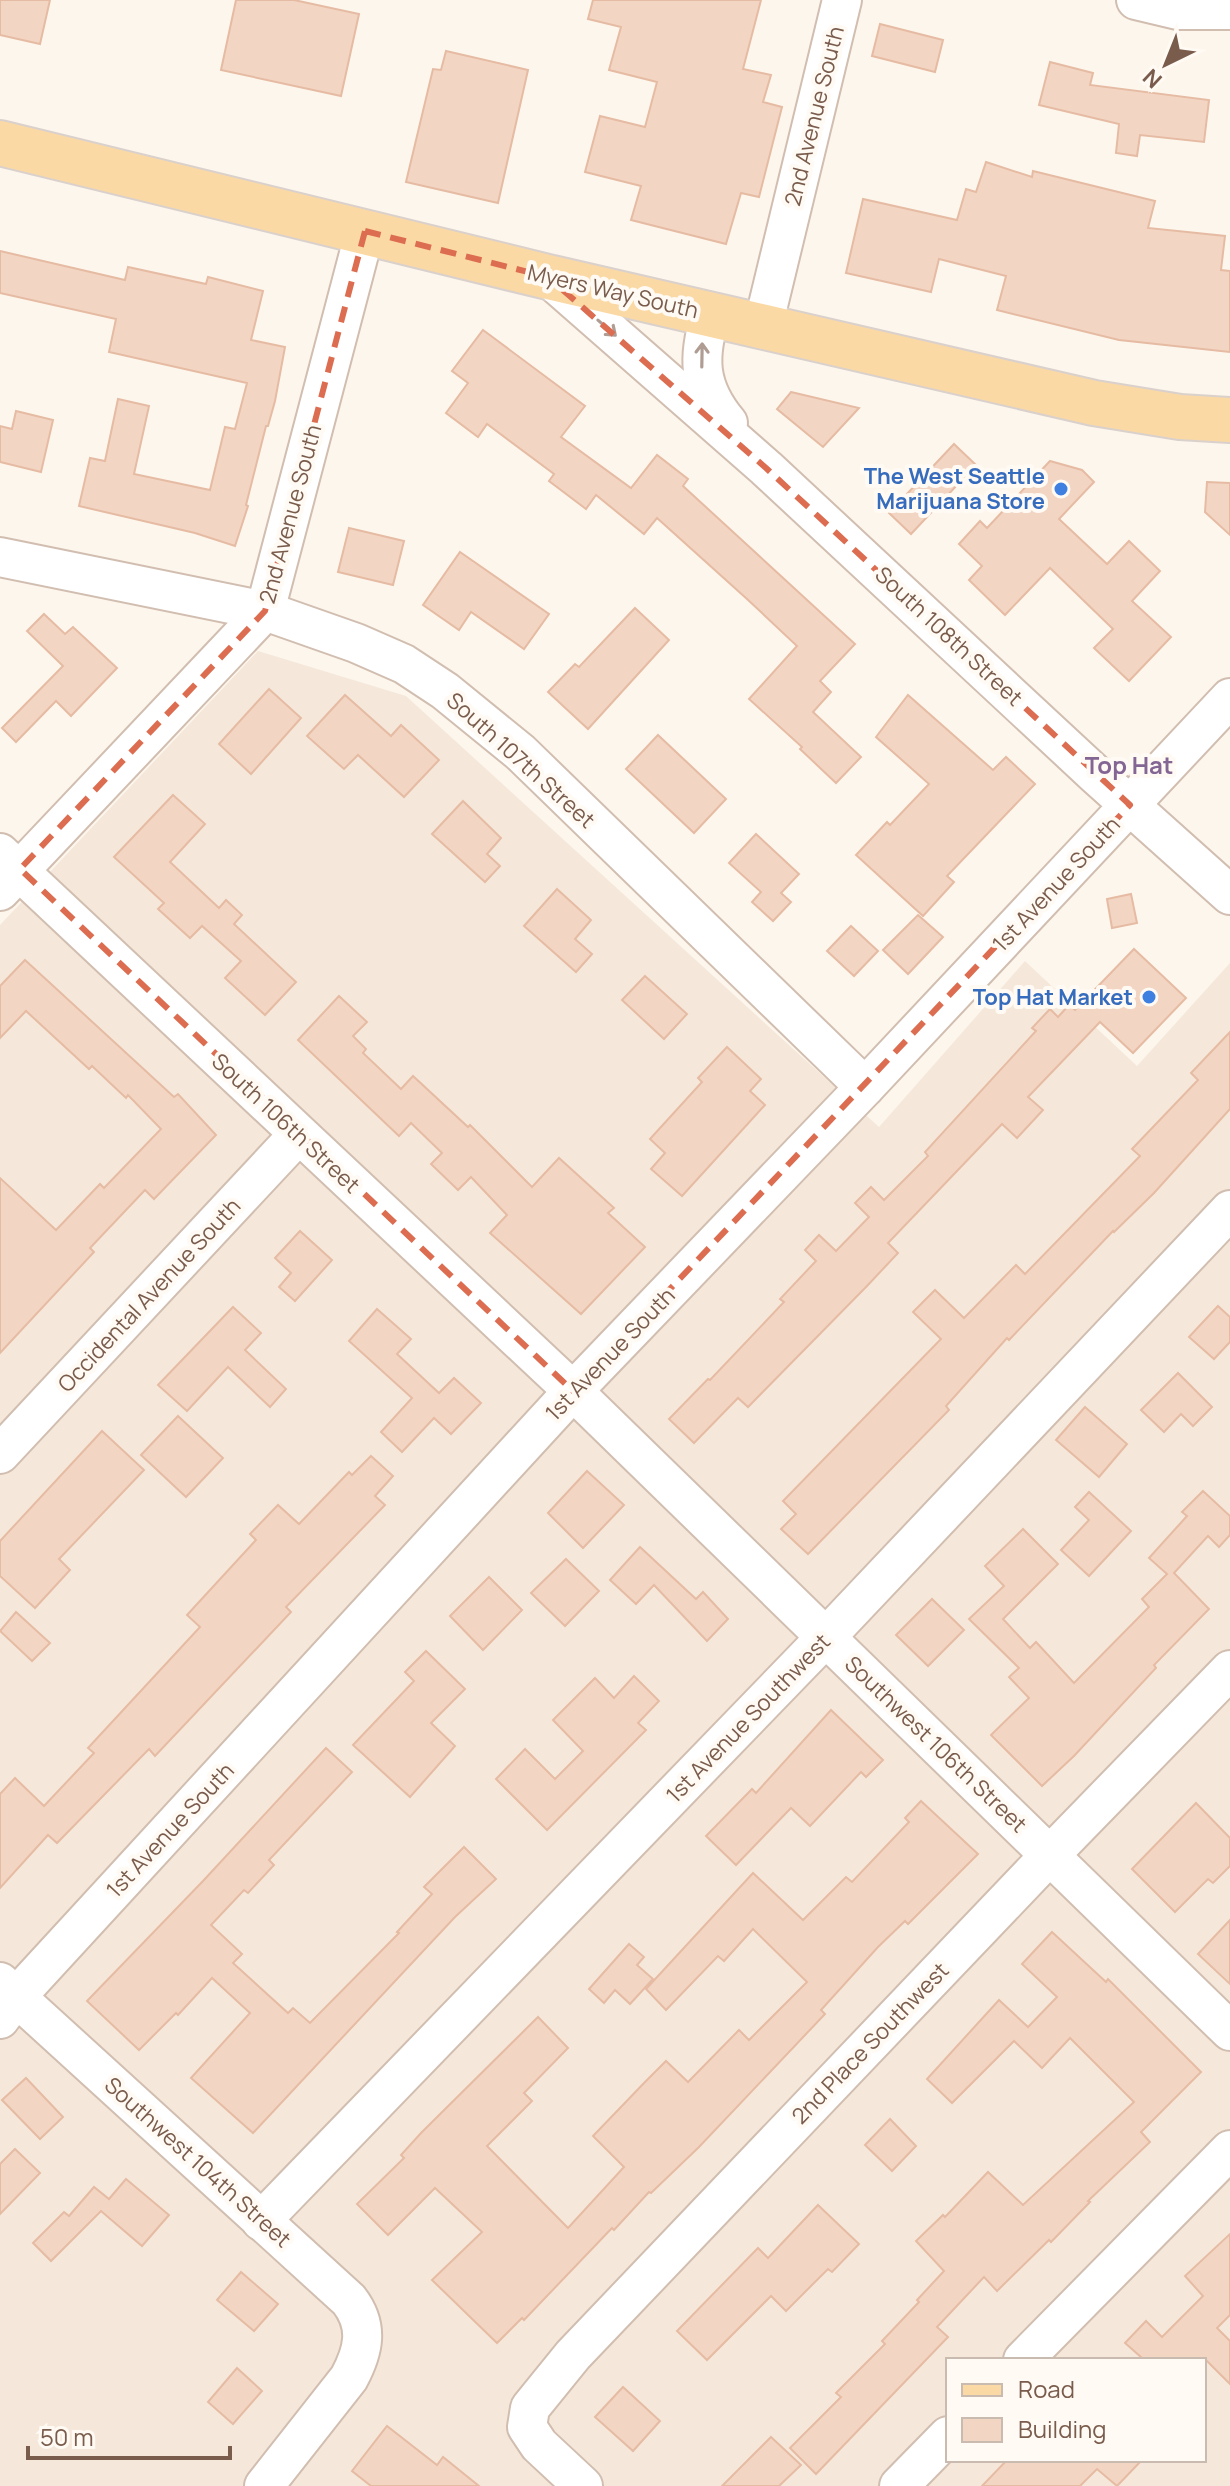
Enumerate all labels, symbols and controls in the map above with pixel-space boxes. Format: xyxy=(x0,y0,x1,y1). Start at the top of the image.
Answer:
street label: 2nd Avenue South xyxy=(777,23,851,209)
north arrow xyxy=(1126,24,1206,104)
text: N xyxy=(1136,62,1168,95)
street label: Myers Way South xyxy=(525,257,701,325)
one-way arrow xyxy=(596,319,616,337)
one-way arrow xyxy=(695,342,710,369)
street label: 2nd Avenue South xyxy=(252,421,328,607)
place label: The West Seattle Marijuana Store xyxy=(864,461,1045,516)
marker: The West Seattle Marijuana Store xyxy=(1052,480,1070,498)
street label: South 108th Street xyxy=(869,560,1029,712)
street label: South 107th Street xyxy=(440,685,602,835)
district label: Top Hat xyxy=(1085,748,1173,781)
street label: 1st Avenue South xyxy=(985,810,1127,958)
place label: Top Hat Market xyxy=(973,982,1133,1012)
marker: Top Hat Market xyxy=(1140,988,1158,1006)
street label: South 106th Street xyxy=(205,1046,367,1200)
street label: Occidental Avenue South xyxy=(51,1191,247,1399)
street label: 1st Avenue South xyxy=(539,1281,681,1427)
street label: 1st Avenue Southwest xyxy=(659,1627,837,1809)
street label: Southwest 106th Street xyxy=(838,1649,1034,1839)
street label: 1st Avenue South xyxy=(99,1756,241,1904)
street label: 2nd Place Southwest xyxy=(785,1956,955,2130)
street label: Southwest 104th Street xyxy=(98,2070,298,2254)
legend xyxy=(946,2358,1206,2462)
text: Road xyxy=(1018,2372,1075,2405)
scale bar xyxy=(28,2410,230,2460)
text: Building xyxy=(1018,2412,1106,2445)
text: 50 m xyxy=(40,2420,94,2453)

